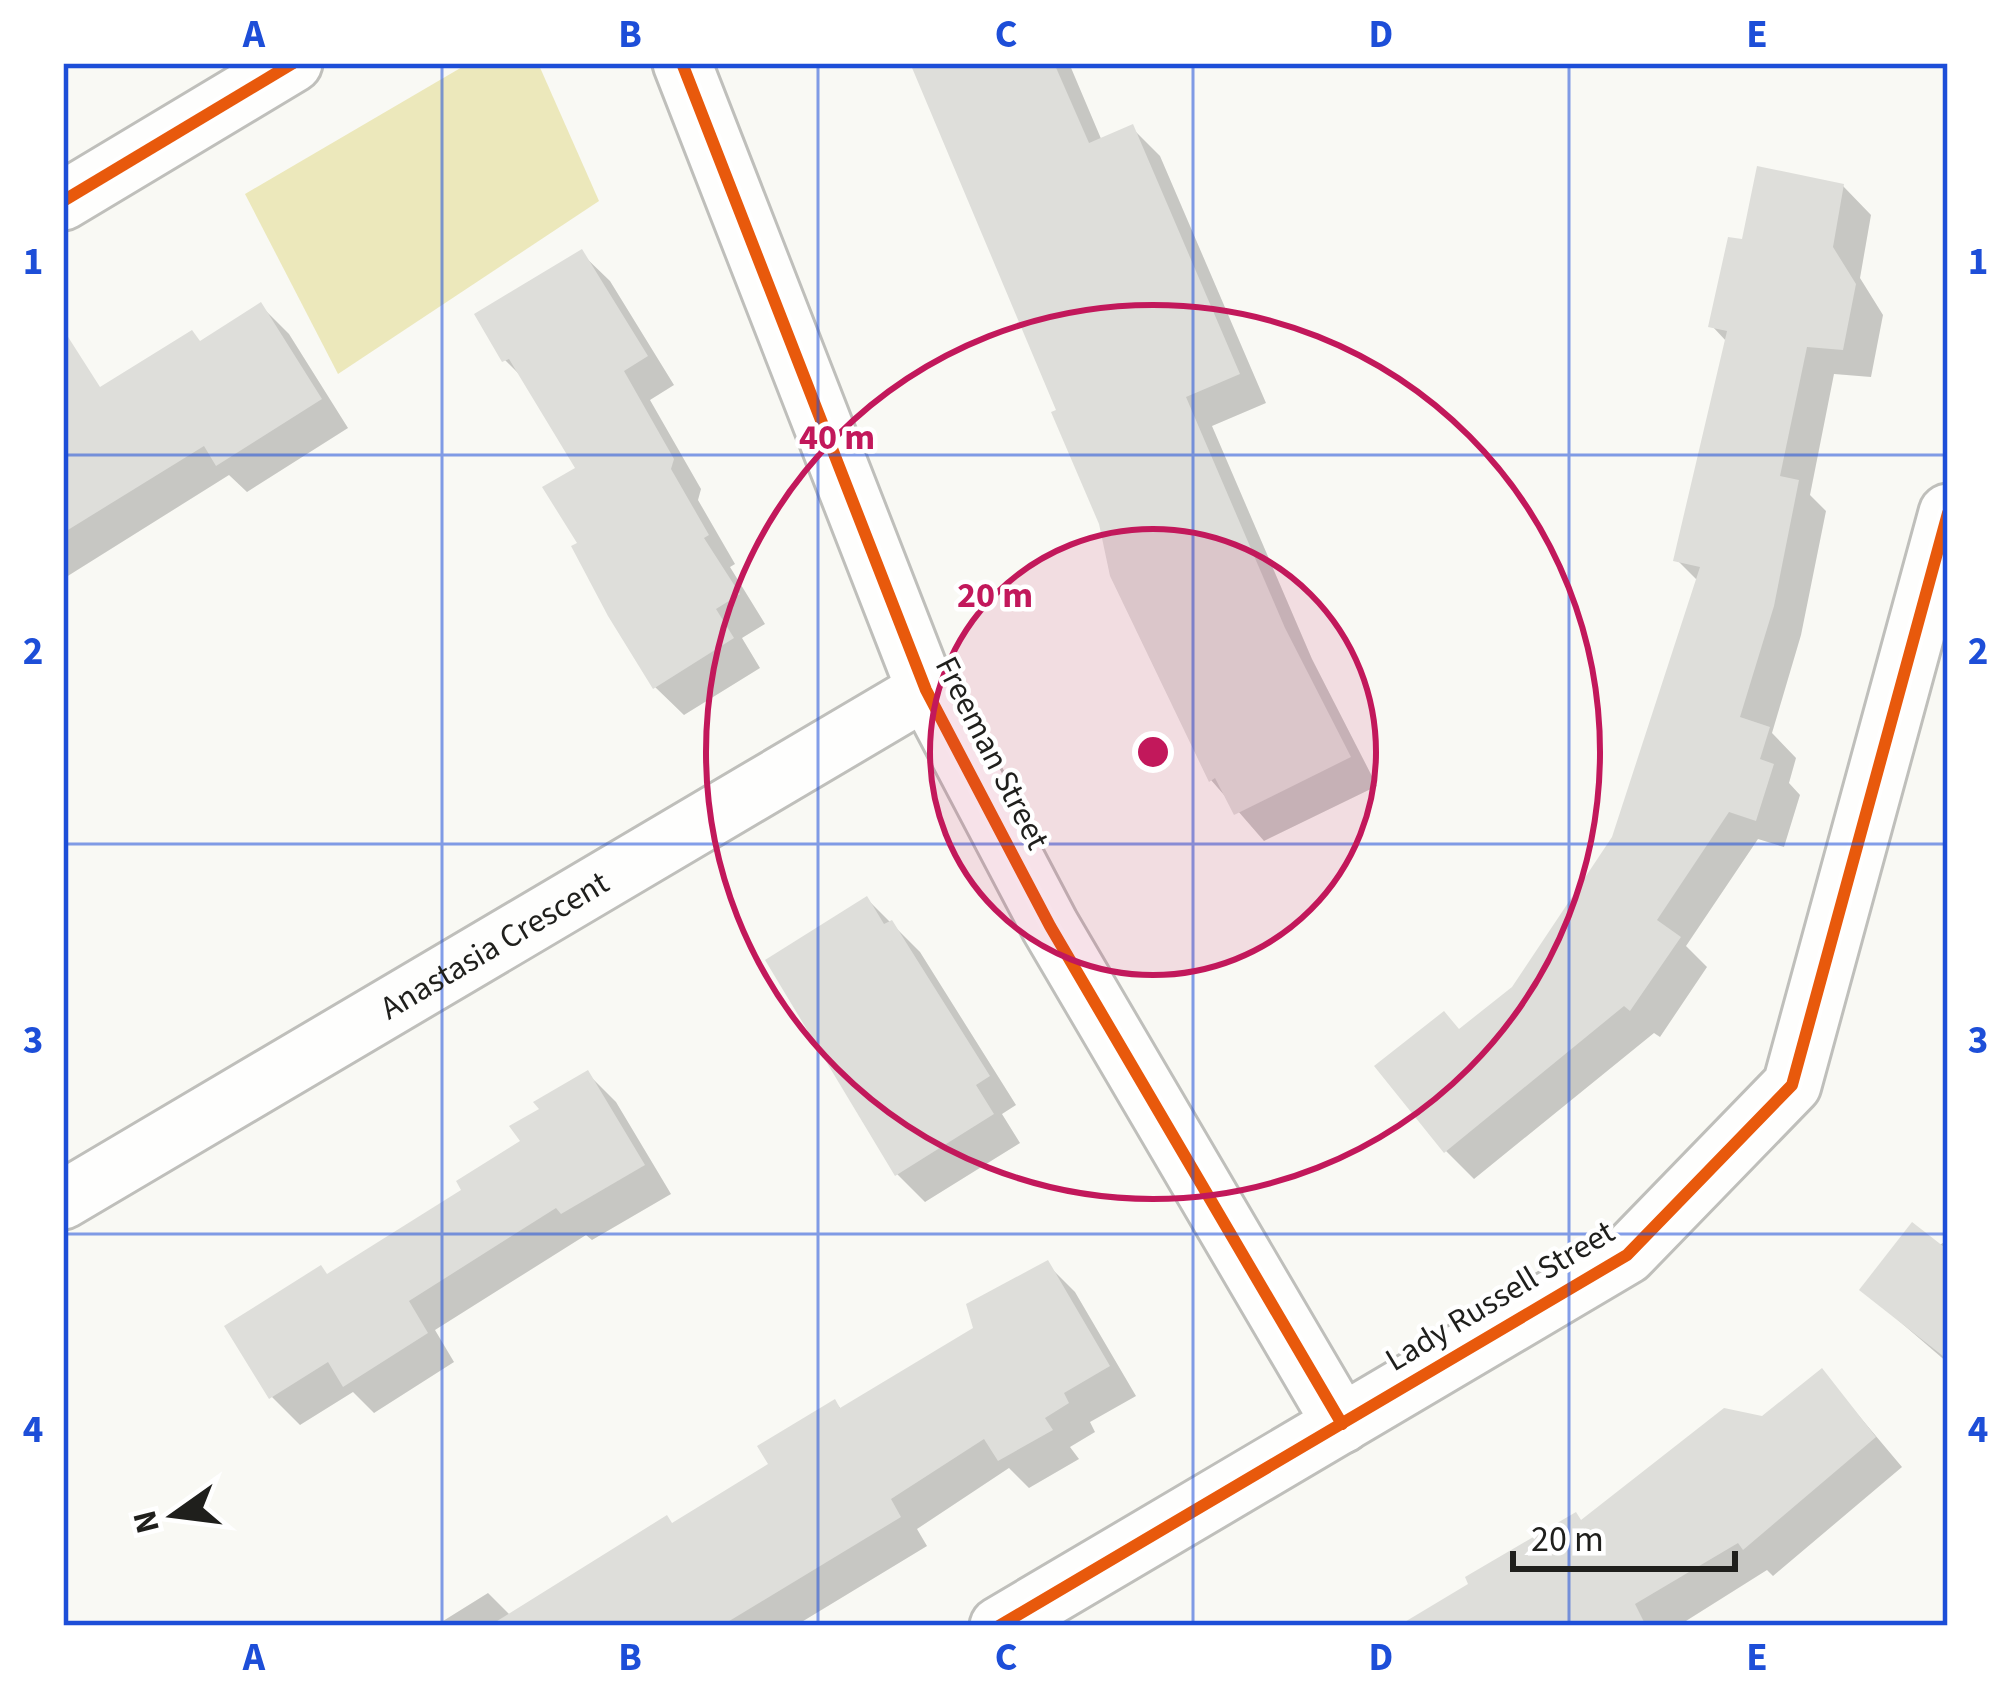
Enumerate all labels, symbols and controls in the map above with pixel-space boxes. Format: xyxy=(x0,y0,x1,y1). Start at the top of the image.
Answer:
text: A xyxy=(242,7,266,63)
text: B xyxy=(618,7,642,63)
text: C xyxy=(995,7,1017,63)
text: D xyxy=(1369,7,1393,63)
text: E xyxy=(1746,7,1768,63)
text: 1 xyxy=(23,234,43,290)
text: 1 xyxy=(1968,234,1988,290)
text: 40 m xyxy=(799,412,875,463)
text: 20 m xyxy=(957,570,1033,621)
text: 2 xyxy=(23,624,43,680)
text: 2 xyxy=(1968,624,1988,680)
street label: Freeman Street xyxy=(923,648,1061,858)
centre of rings xyxy=(1132,731,1174,773)
street label: Anastasia Crescent xyxy=(371,859,617,1031)
text: 3 xyxy=(23,1013,43,1069)
text: 3 xyxy=(1968,1013,1988,1069)
street label: Lady Russell Street xyxy=(1377,1209,1623,1383)
text: 4 xyxy=(23,1402,43,1458)
text: 4 xyxy=(1968,1402,1988,1458)
north arrow xyxy=(114,1455,234,1575)
scale bar xyxy=(1513,1497,1735,1571)
text: N xyxy=(121,1506,172,1538)
text: 20 m xyxy=(1531,1514,1604,1565)
text: A xyxy=(242,1630,266,1686)
text: B xyxy=(618,1630,642,1686)
text: C xyxy=(995,1630,1017,1686)
text: D xyxy=(1369,1630,1393,1686)
text: E xyxy=(1746,1630,1768,1686)

